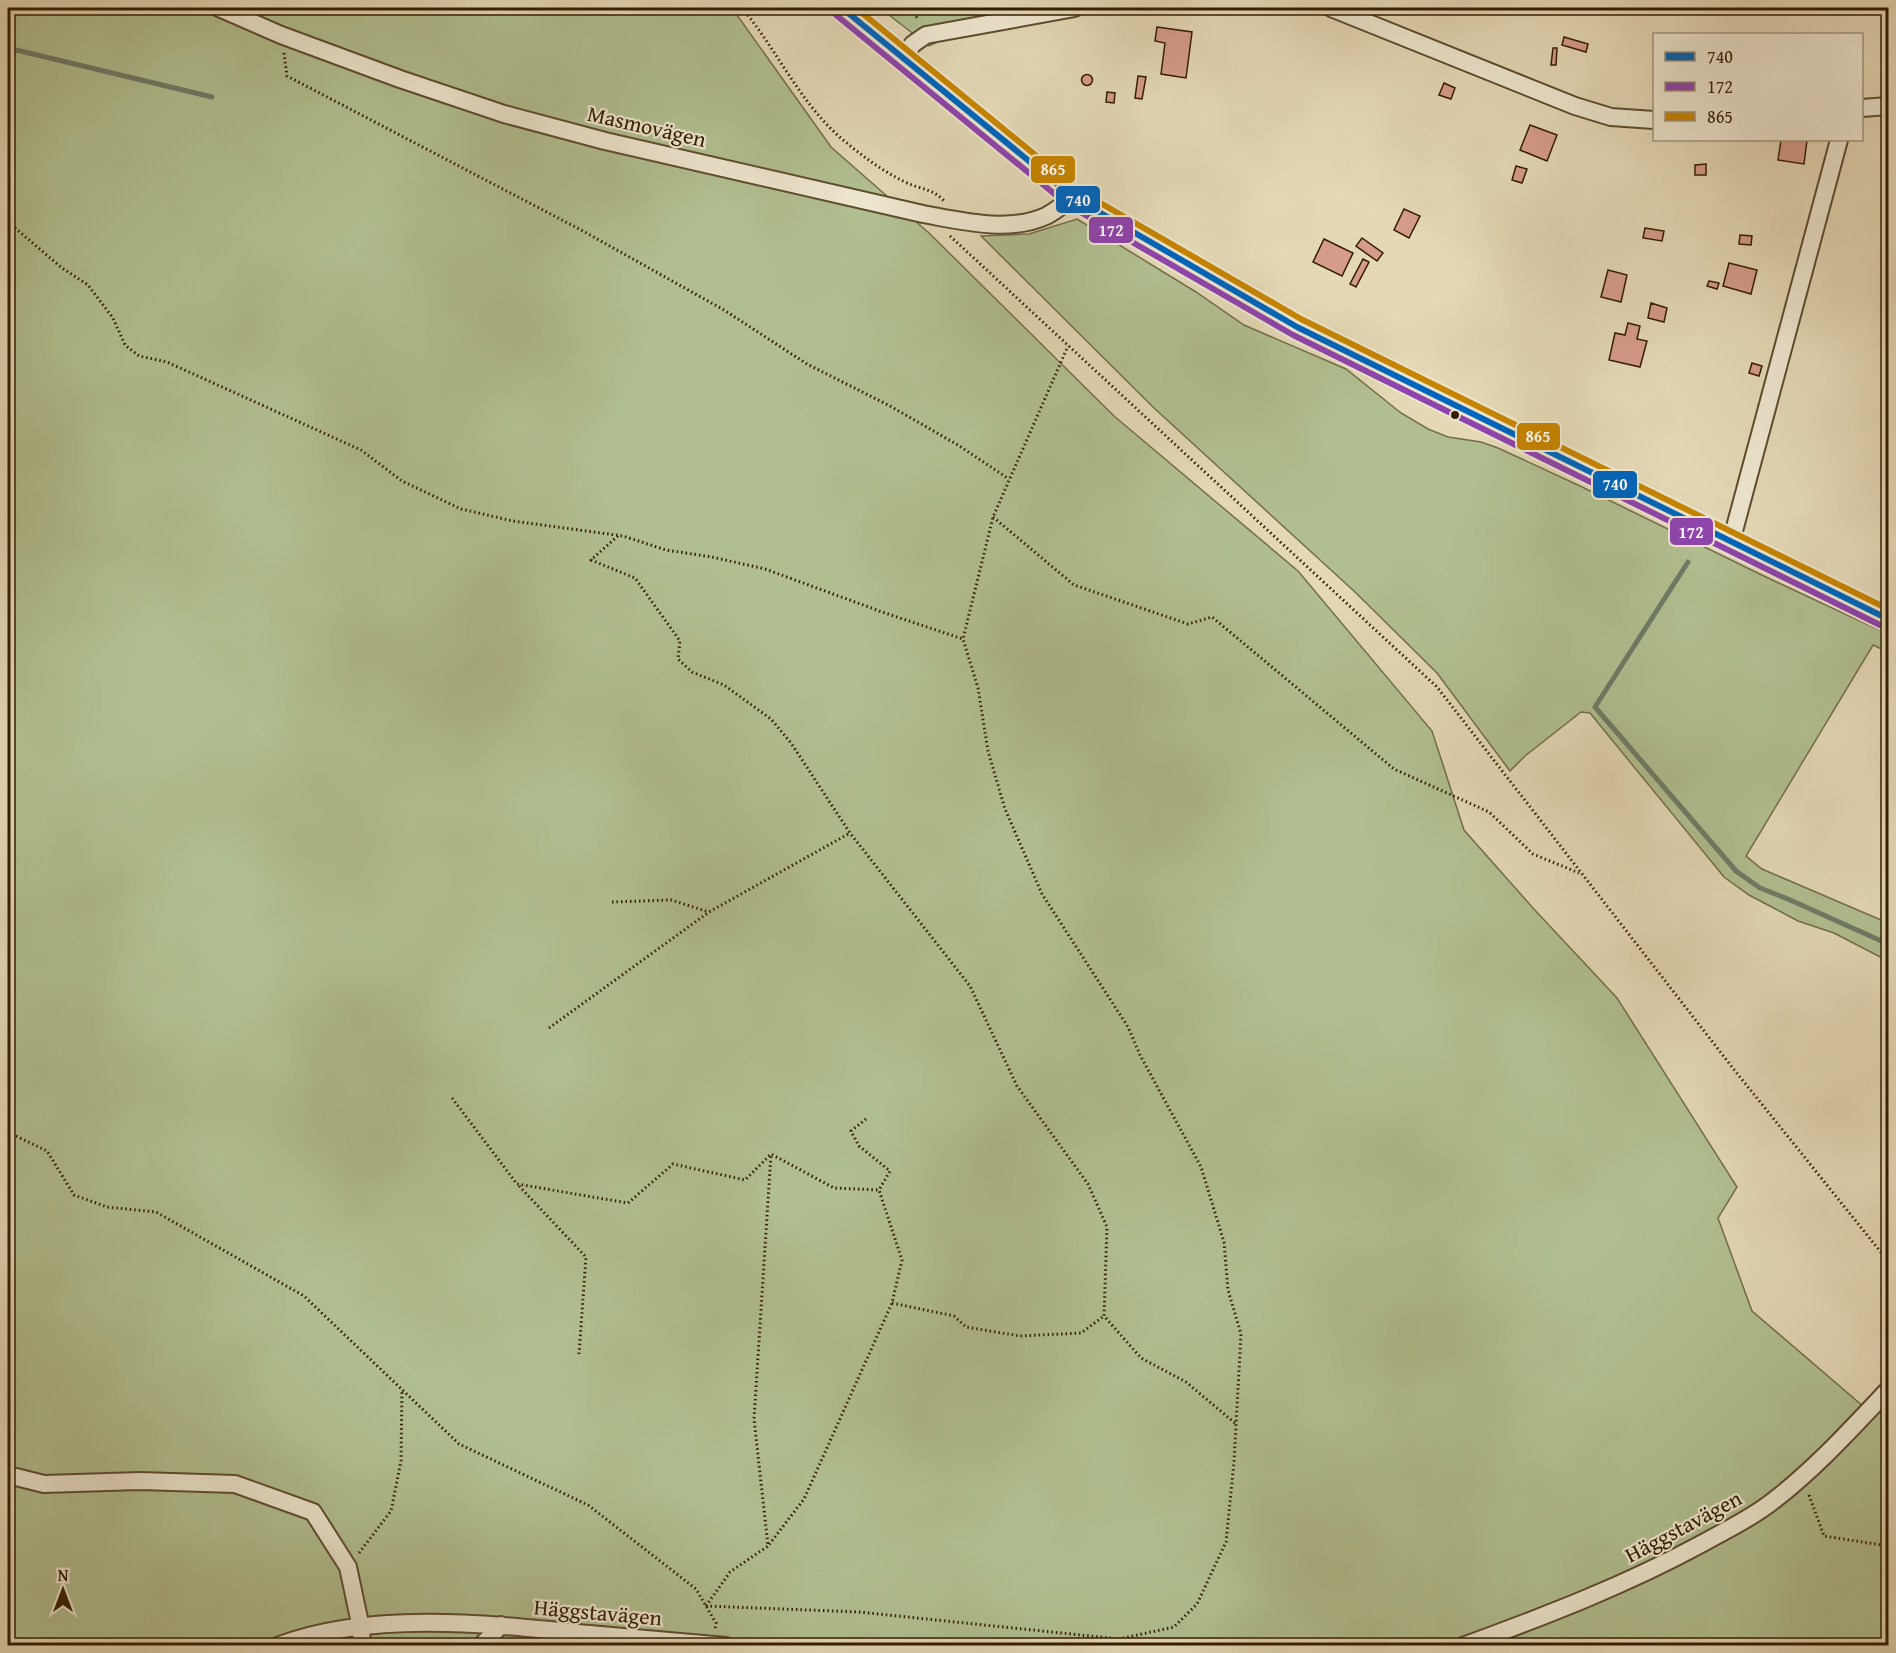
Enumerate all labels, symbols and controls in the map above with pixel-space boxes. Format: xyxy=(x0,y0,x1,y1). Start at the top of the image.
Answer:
legend xyxy=(1653,33,1863,141)
text: 740 xyxy=(1707,43,1733,70)
text: 172 xyxy=(1707,73,1733,100)
street label: Masmovägen xyxy=(584,97,710,155)
text: 865 xyxy=(1707,103,1733,130)
line badge: 865 xyxy=(1030,155,1076,184)
text: 865 xyxy=(1041,157,1065,181)
line badge: 740 xyxy=(1055,185,1101,214)
text: 740 xyxy=(1066,188,1090,212)
line badge: 172 xyxy=(1088,216,1134,244)
text: 172 xyxy=(1099,218,1123,242)
unlabelled marker xyxy=(1449,409,1461,421)
line badge: 865 xyxy=(1516,422,1561,451)
text: 865 xyxy=(1526,424,1550,448)
line badge: 740 xyxy=(1592,470,1638,499)
text: 740 xyxy=(1603,472,1627,496)
line badge: 172 xyxy=(1669,517,1714,546)
text: 172 xyxy=(1679,520,1703,544)
street label: Häggstavägen xyxy=(1619,1481,1748,1570)
north arrow xyxy=(33,1560,93,1620)
text: N xyxy=(58,1563,69,1587)
street label: Häggstavägen xyxy=(533,1590,664,1634)

